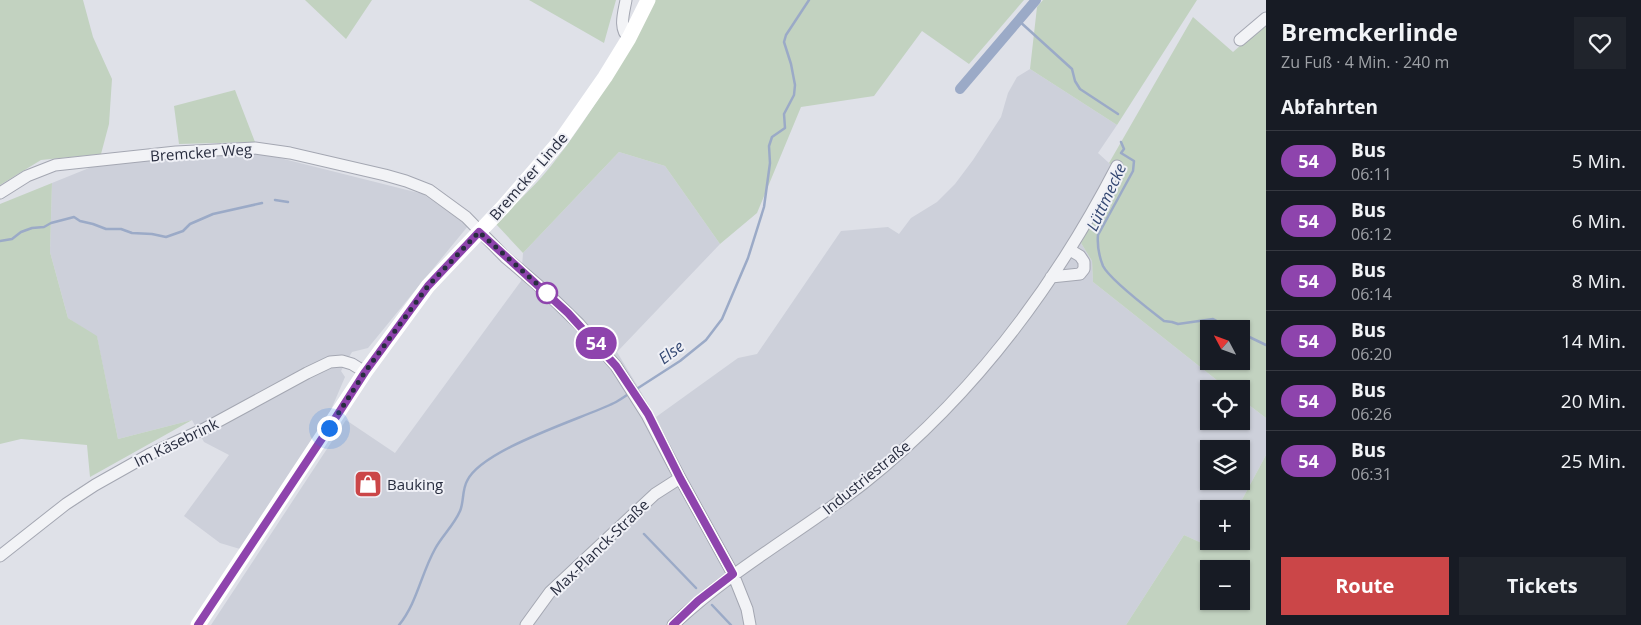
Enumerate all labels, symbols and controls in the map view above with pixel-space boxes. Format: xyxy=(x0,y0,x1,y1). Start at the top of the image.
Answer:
text: Bremckerlinde xyxy=(1281,15,1458,48)
button: heart xyxy=(1574,17,1626,69)
text: Zu Fuß · 4 Min. · 240 m xyxy=(1281,51,1449,73)
text: Abfahrten xyxy=(1281,94,1378,120)
street label: Bremcker Linde xyxy=(484,128,572,224)
text: Bus xyxy=(1351,137,1386,163)
street label: Bremcker Weg xyxy=(149,138,253,166)
text: 5 Min. xyxy=(1572,148,1626,174)
text: 54 xyxy=(1298,149,1319,173)
water label: Lüttmecke xyxy=(1081,160,1131,234)
text: 06:11 xyxy=(1351,163,1392,185)
text: Bus xyxy=(1351,197,1386,223)
text: 6 Min. xyxy=(1572,208,1626,234)
text: 54 xyxy=(1298,209,1319,233)
text: 06:12 xyxy=(1351,223,1392,245)
text: Bus xyxy=(1351,257,1386,283)
text: 8 Min. xyxy=(1572,268,1626,294)
text: 54 xyxy=(1298,269,1319,293)
unlabelled marker xyxy=(536,282,558,304)
text: 06:14 xyxy=(1351,283,1392,305)
text: Bus xyxy=(1351,317,1386,343)
north arrow xyxy=(1200,320,1250,370)
map controls xyxy=(1200,320,1250,610)
line badge: 54 xyxy=(574,327,618,359)
text: 14 Min. xyxy=(1561,328,1626,354)
text: 54 xyxy=(1298,329,1319,353)
text: 54 xyxy=(586,331,606,355)
water label: Else xyxy=(654,335,688,369)
text: 06:20 xyxy=(1351,343,1392,365)
text: Bus xyxy=(1351,377,1386,403)
button: locate xyxy=(1200,380,1250,430)
text: 20 Min. xyxy=(1561,388,1626,414)
text: 54 xyxy=(1298,389,1319,413)
text: 06:26 xyxy=(1351,403,1392,425)
street label: Im Käsebrink xyxy=(131,413,221,471)
your location xyxy=(317,416,342,441)
street label: Industriestraße xyxy=(818,435,914,519)
text: Bus xyxy=(1351,437,1386,463)
button: layers xyxy=(1200,440,1250,490)
text: 25 Min. xyxy=(1561,448,1626,474)
text: 54 xyxy=(1298,449,1319,473)
text: 06:31 xyxy=(1351,463,1392,485)
shop icon: Bauking xyxy=(353,469,383,499)
place label: Bauking xyxy=(387,474,443,494)
street label: Max-Planck-Straße xyxy=(545,494,653,600)
button: + xyxy=(1200,500,1250,550)
button: Route xyxy=(1281,557,1449,615)
button: Tickets xyxy=(1459,557,1626,615)
button: − xyxy=(1200,560,1250,610)

